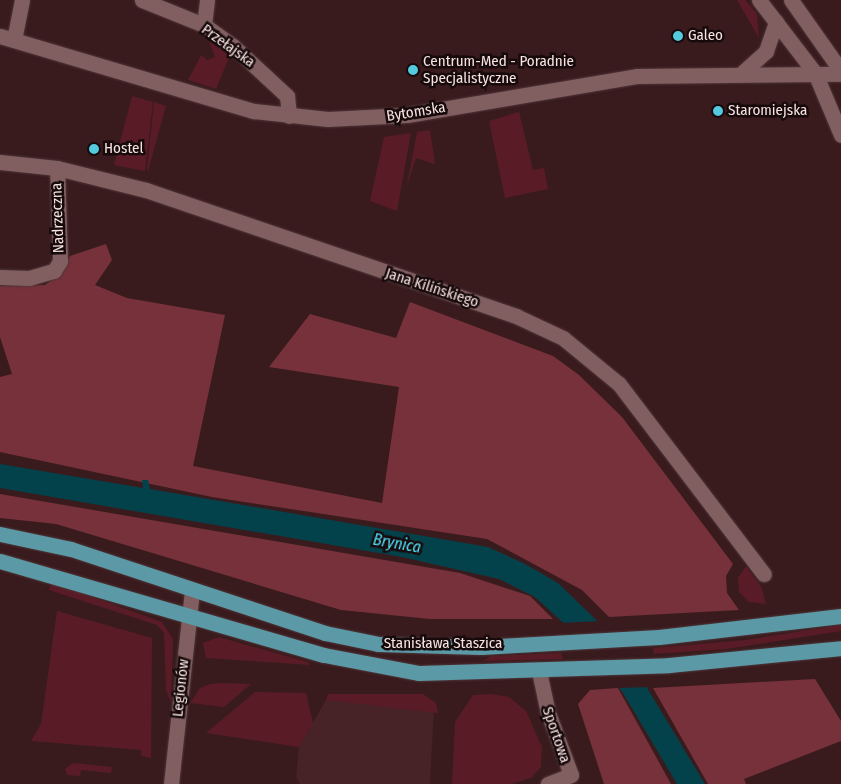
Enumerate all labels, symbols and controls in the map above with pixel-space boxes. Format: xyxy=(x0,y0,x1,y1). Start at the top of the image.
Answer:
street label: Przełajska xyxy=(198,21,258,71)
place label: Galeo xyxy=(688,27,723,45)
marker: Galeo xyxy=(672,30,684,42)
place label: Centrum-Med - Poradnie Specjalistyczne xyxy=(423,52,574,87)
marker: Centrum-Med - Poradnie Specjalistyczne xyxy=(407,64,419,76)
street label: Bytomska xyxy=(385,98,447,126)
place label: Staromiejska xyxy=(728,102,807,120)
marker: Staromiejska xyxy=(712,105,724,117)
place label: Hostel xyxy=(104,140,143,158)
marker: Hostel xyxy=(88,143,100,155)
street label: Nadrzeczna xyxy=(48,183,68,253)
street label: Jana Kilińskiego xyxy=(383,264,481,312)
water label: Brynica xyxy=(371,530,423,558)
street label: Stanisława Staszica xyxy=(384,635,502,653)
street label: Legionów xyxy=(169,658,193,718)
street label: Sportowa xyxy=(538,705,574,765)

